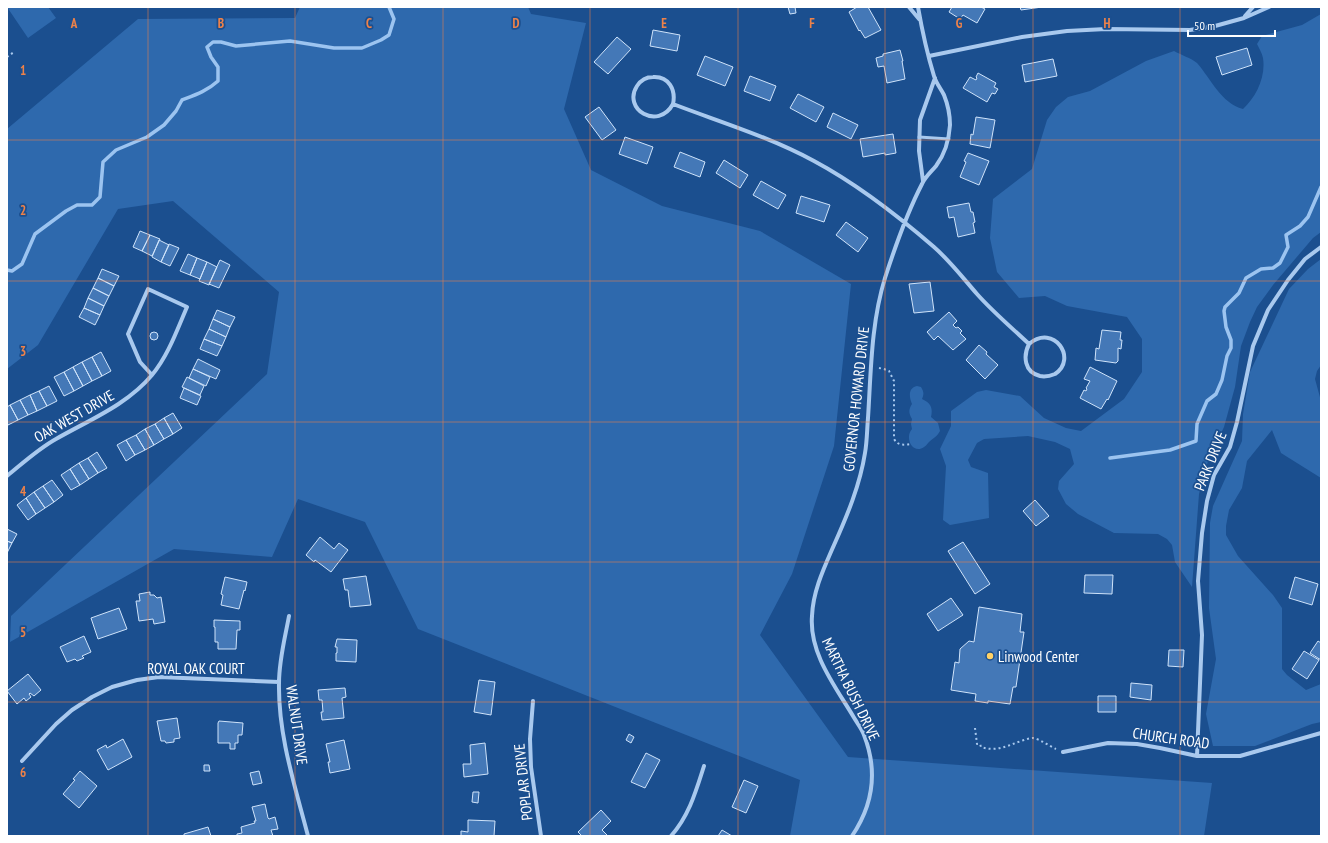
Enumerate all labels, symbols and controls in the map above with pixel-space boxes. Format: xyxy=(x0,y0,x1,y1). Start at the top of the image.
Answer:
scale bar xyxy=(1188,12,1275,38)
text: A xyxy=(70,15,78,32)
text: B xyxy=(218,15,224,32)
text: C xyxy=(366,15,372,32)
text: D xyxy=(513,15,520,32)
text: E xyxy=(661,15,667,32)
text: F xyxy=(809,15,815,32)
text: G xyxy=(956,15,963,32)
text: H xyxy=(1104,15,1111,32)
text: 50 m xyxy=(1194,18,1215,33)
text: 1 xyxy=(20,62,26,79)
text: 2 xyxy=(20,202,26,219)
street label: GOVERNOR HOWARD DRIVE xyxy=(839,326,873,472)
text: 3 xyxy=(20,343,26,360)
street label: OAK WEST DRIVE xyxy=(31,385,117,447)
street label: PARK DRIVE xyxy=(1189,428,1231,494)
text: 4 xyxy=(20,483,27,500)
text: 5 xyxy=(20,624,26,641)
street label: MARTHA BUSH DRIVE xyxy=(818,634,884,744)
place label: Linwood Center xyxy=(998,647,1080,666)
marker: Linwood Center xyxy=(985,651,995,661)
street label: ROYAL OAK COURT xyxy=(147,659,245,678)
street label: WALNUT DRIVE xyxy=(282,684,312,766)
street label: CHURCH ROAD xyxy=(1131,723,1211,753)
street label: POPLAR DRIVE xyxy=(510,743,536,821)
text: 6 xyxy=(20,764,26,781)

